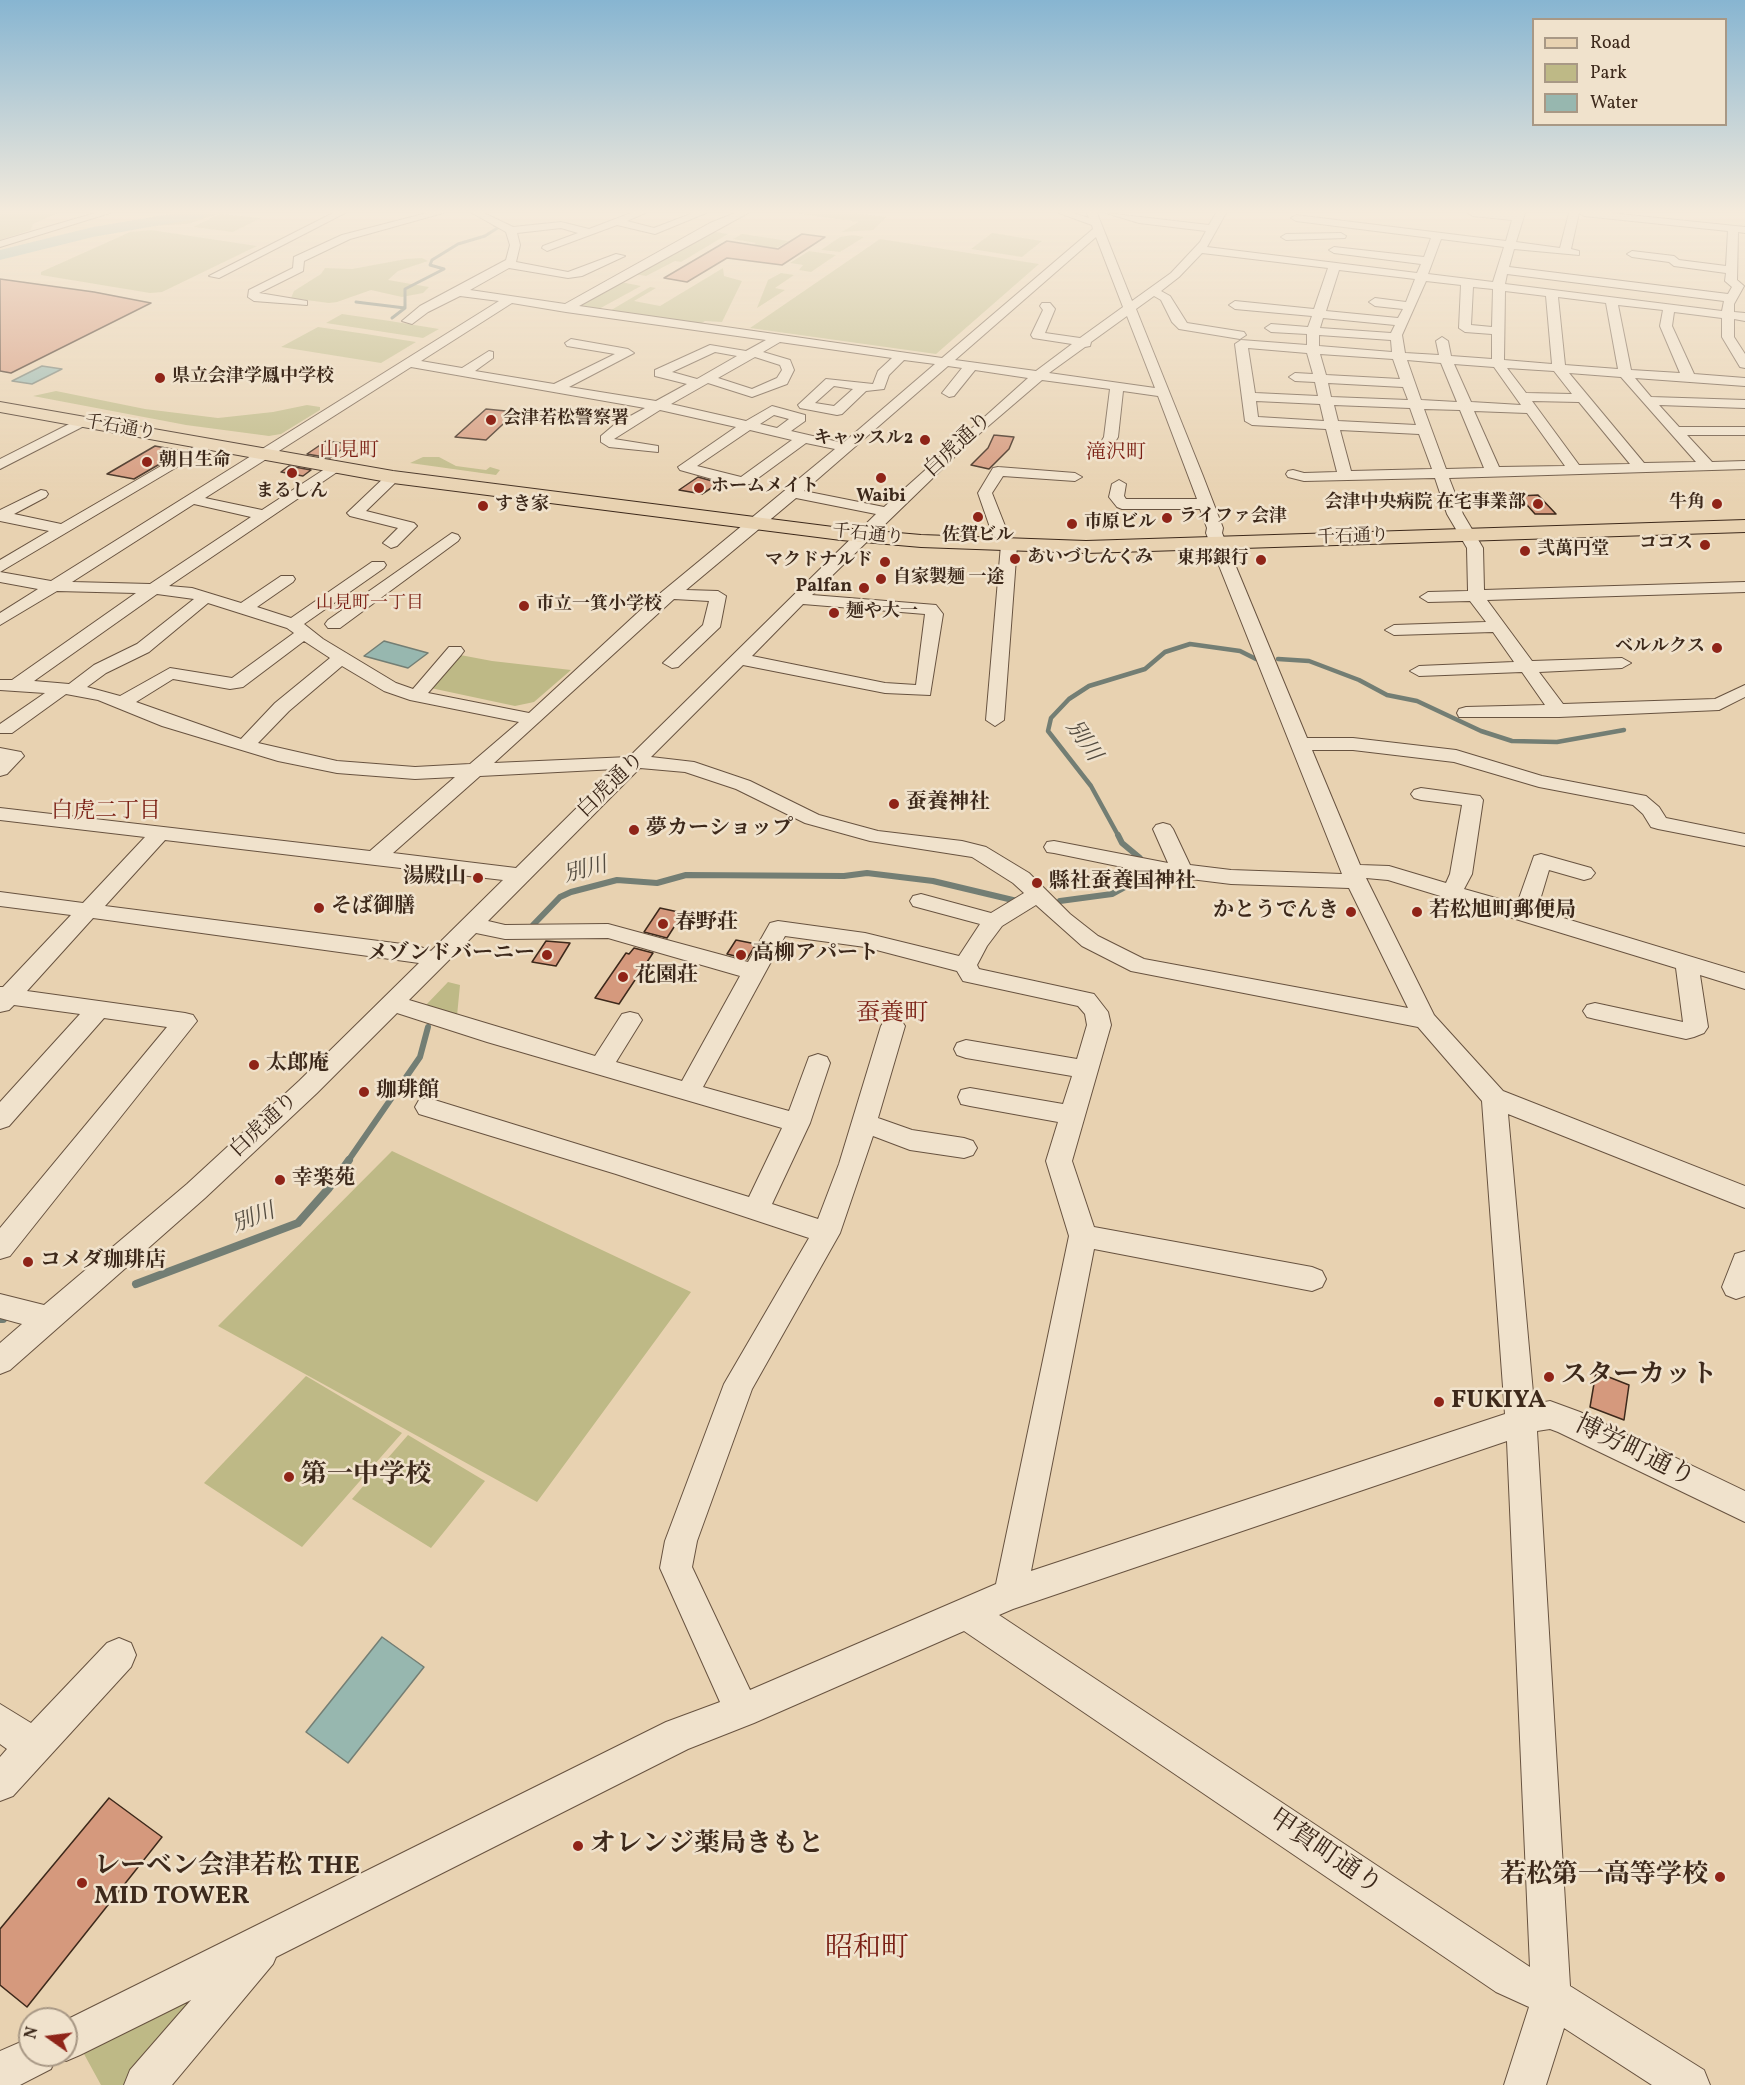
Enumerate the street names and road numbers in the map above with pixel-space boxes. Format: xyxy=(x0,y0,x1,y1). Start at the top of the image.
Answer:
street label: 白虎通り xyxy=(920,408,998,484)
street label: 千石通り xyxy=(83,412,157,446)
street label: 千石通り xyxy=(831,521,905,551)
street label: 千石通り xyxy=(1317,526,1389,550)
street label: 白虎通り xyxy=(573,748,651,824)
street label: 白虎通り xyxy=(226,1088,304,1164)
street label: 博労町通り xyxy=(1569,1410,1699,1496)
street label: 甲賀町通り xyxy=(1261,1805,1387,1903)

